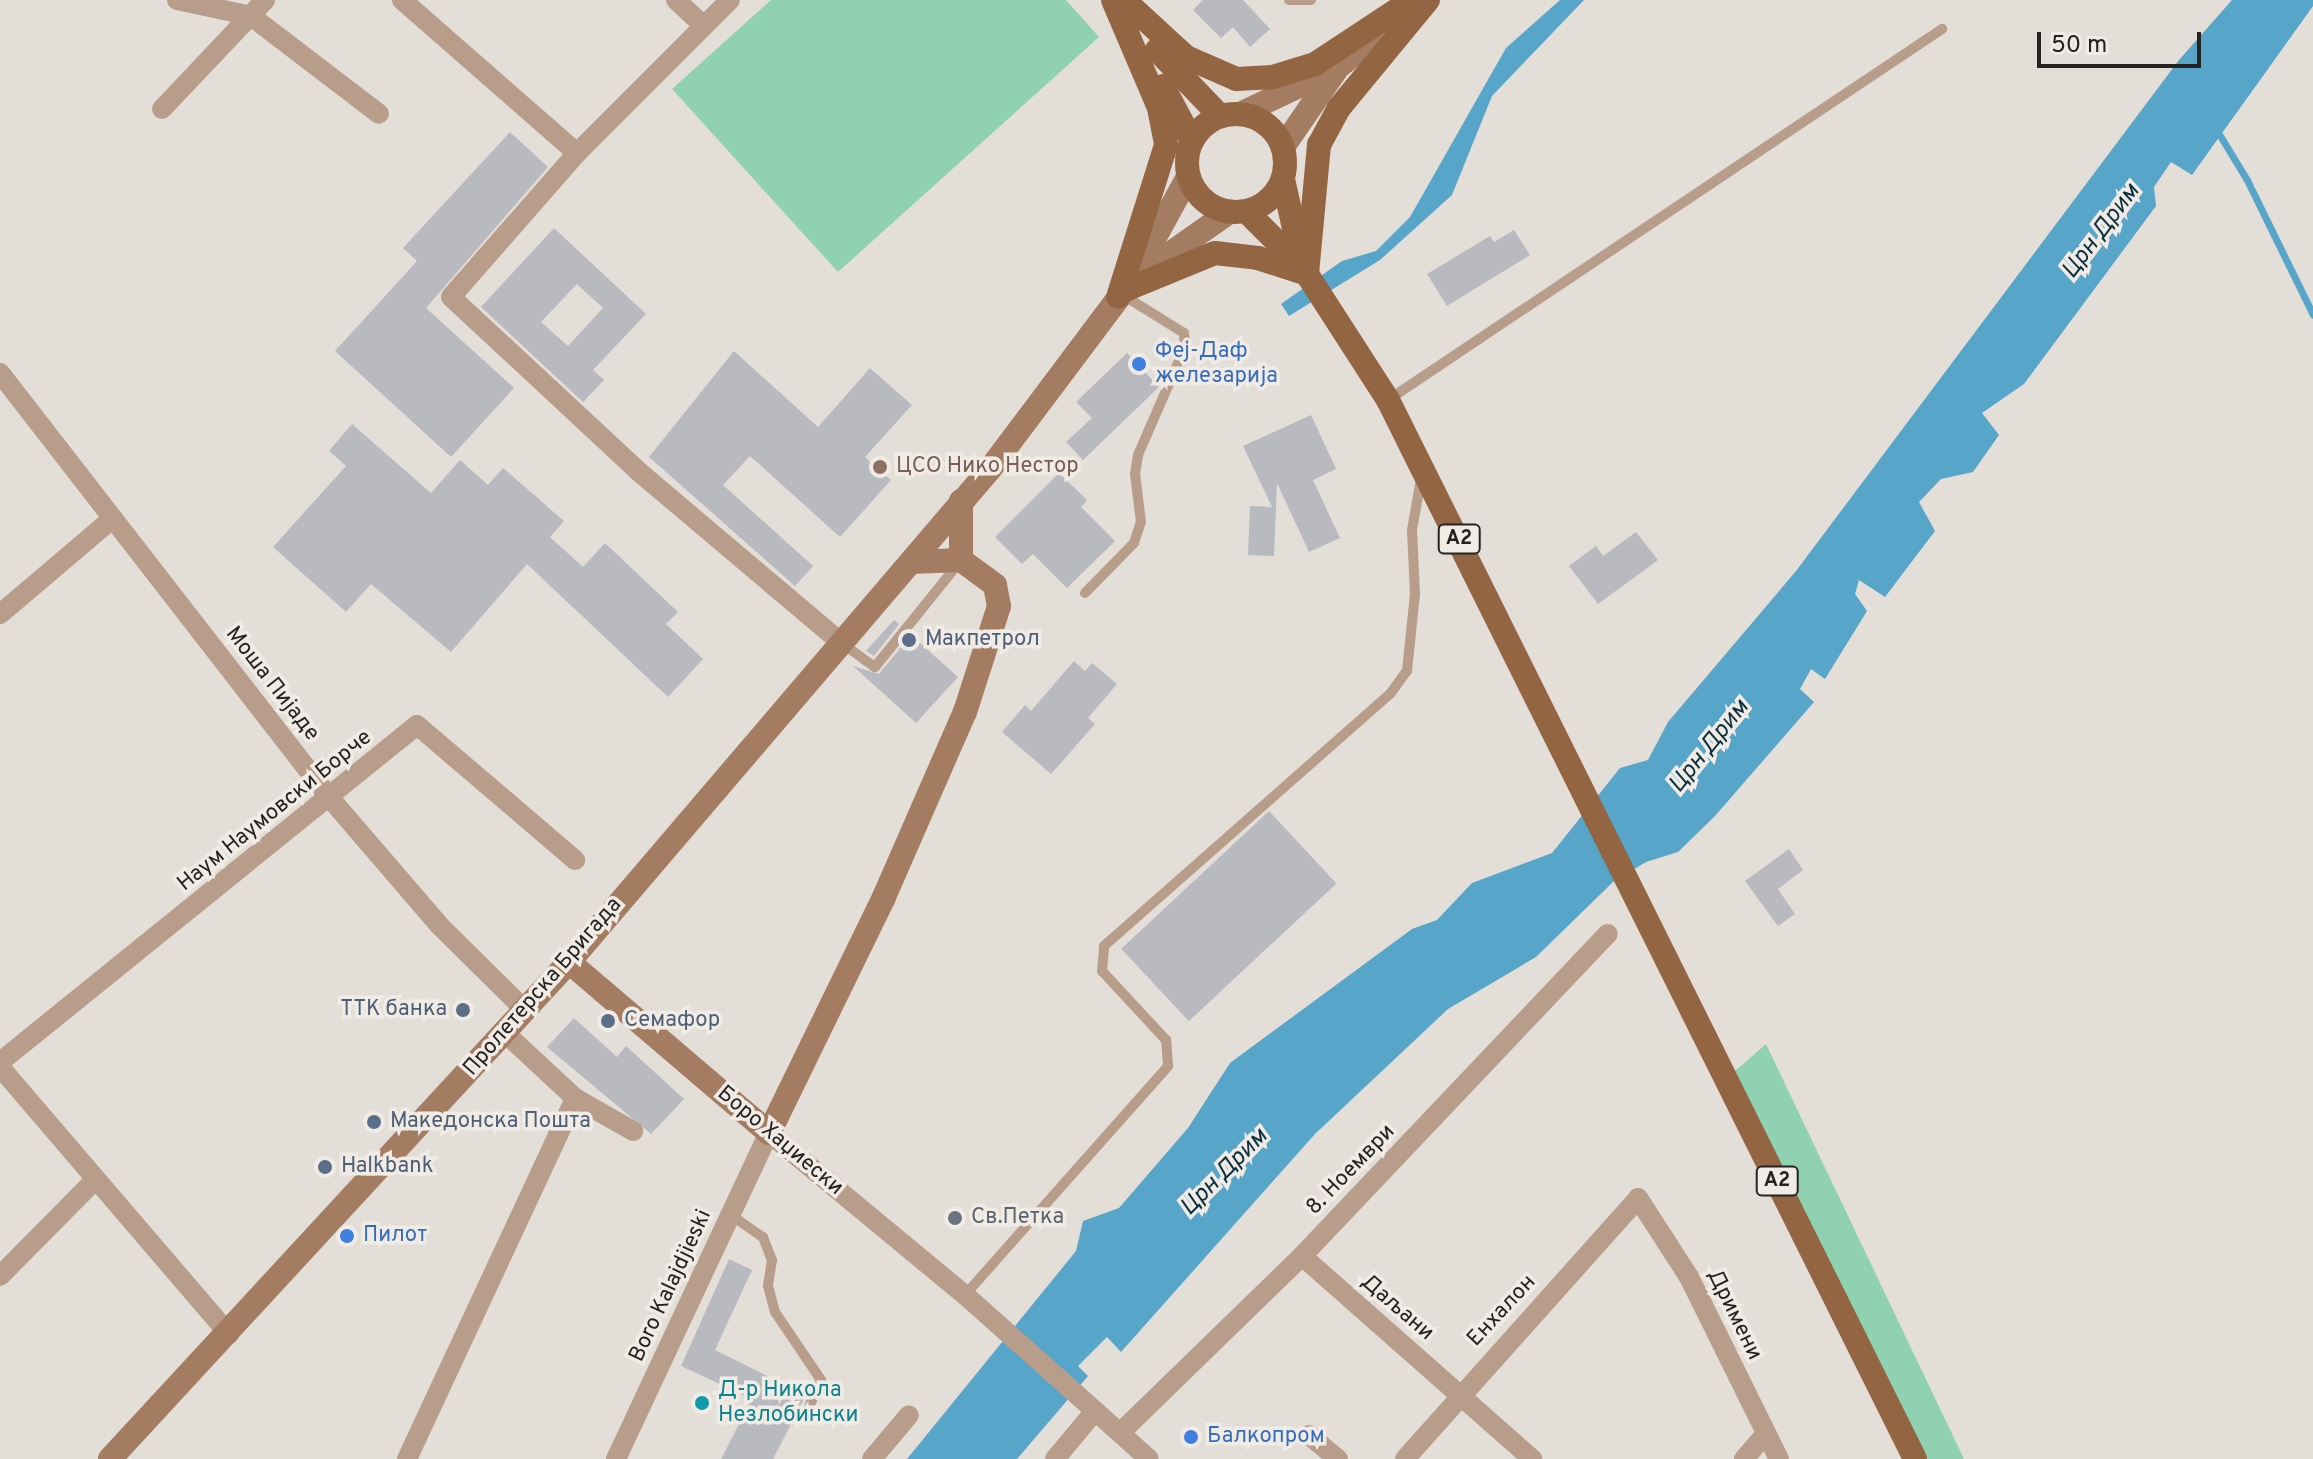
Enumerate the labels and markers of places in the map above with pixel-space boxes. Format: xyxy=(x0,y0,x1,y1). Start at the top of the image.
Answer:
place label: Феј-Даф железарија xyxy=(1155,338,1278,390)
marker: Феј-Даф железарија xyxy=(1130,355,1148,373)
place label: ЦСО Нико Нестор xyxy=(896,454,1079,480)
marker: ЦСО Нико Нестор xyxy=(871,458,889,476)
place label: Макпетрол xyxy=(925,627,1040,653)
marker: Макпетрол xyxy=(900,631,918,649)
place label: TTK банка xyxy=(340,997,447,1023)
marker: TTK банка xyxy=(454,1001,472,1019)
place label: Семафор xyxy=(624,1008,720,1034)
marker: Семафор xyxy=(599,1012,617,1030)
place label: Македонска Пошта xyxy=(390,1109,591,1135)
marker: Македонска Пошта xyxy=(365,1113,383,1131)
place label: Halkbank xyxy=(341,1154,433,1180)
marker: Halkbank xyxy=(316,1158,334,1176)
place label: Св.Петка xyxy=(971,1205,1064,1231)
marker: Св.Петка xyxy=(946,1209,964,1227)
place label: Пилот xyxy=(363,1223,427,1249)
marker: Пилот xyxy=(338,1227,356,1245)
place label: Д-р Никола Незлобински xyxy=(718,1377,858,1428)
marker: Д-р Никола Незлобински xyxy=(693,1394,711,1412)
place label: Балкопром xyxy=(1207,1424,1325,1450)
marker: Балкопром xyxy=(1182,1428,1200,1446)

